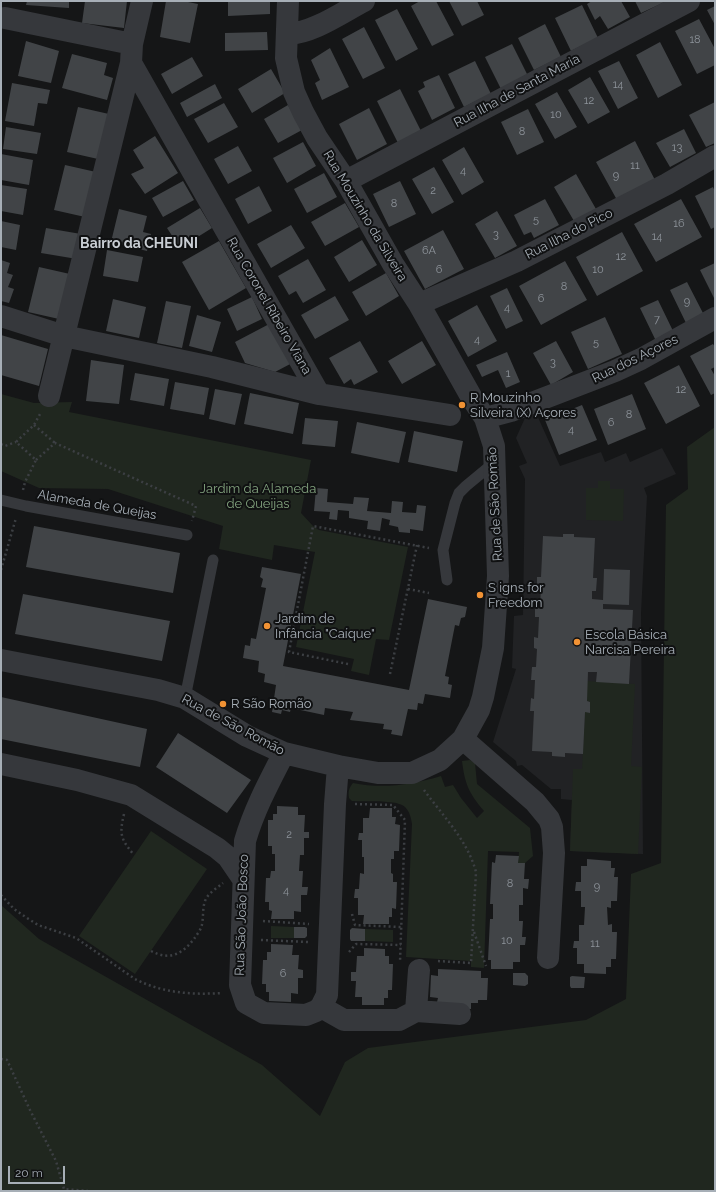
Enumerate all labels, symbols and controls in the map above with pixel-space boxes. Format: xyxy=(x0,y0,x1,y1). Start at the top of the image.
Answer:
house number: 18 xyxy=(689,33,701,47)
street label: Rua Ilha de Santa Maria xyxy=(451,51,583,131)
house number: 14 xyxy=(613,78,623,92)
house number: 12 xyxy=(584,94,594,108)
house number: 10 xyxy=(550,108,562,122)
house number: 8 xyxy=(519,125,525,139)
house number: 13 xyxy=(672,141,682,155)
street label: Rua Mouzinho da Silveira xyxy=(320,148,410,284)
house number: 11 xyxy=(630,159,640,173)
house number: 4 xyxy=(460,164,466,178)
house number: 9 xyxy=(613,169,619,183)
house number: 2 xyxy=(430,184,436,198)
house number: 8 xyxy=(391,197,397,211)
street label: Rua Ilha do Pico xyxy=(523,205,615,263)
house number: 5 xyxy=(533,213,539,227)
house number: 16 xyxy=(673,217,685,231)
house number: 3 xyxy=(493,228,499,242)
house number: 14 xyxy=(652,230,662,244)
street label: Rua Coronel Ribeiro Viana xyxy=(223,235,315,377)
district label: Bairro da CHEUNI xyxy=(80,236,198,252)
house number: 6A xyxy=(422,244,436,258)
house number: 12 xyxy=(616,250,626,264)
house number: 6 xyxy=(436,263,442,277)
house number: 10 xyxy=(592,263,604,277)
house number: 8 xyxy=(561,280,567,294)
house number: 6 xyxy=(538,292,544,306)
house number: 9 xyxy=(684,295,690,309)
house number: 4 xyxy=(504,301,510,315)
house number: 7 xyxy=(654,313,660,327)
street label: Rua dos Açores xyxy=(590,331,680,387)
house number: 4 xyxy=(474,333,480,347)
house number: 5 xyxy=(593,336,599,350)
house number: 3 xyxy=(550,356,556,370)
house number: 1 xyxy=(506,367,510,381)
house number: 12 xyxy=(676,383,686,397)
place label: R Mouzinho Silveira (X) Açores xyxy=(470,390,576,421)
marker: R Mouzinho Silveira (X) Açores xyxy=(457,400,467,410)
house number: 8 xyxy=(626,408,632,422)
house number: 6 xyxy=(608,416,614,430)
house number: 4 xyxy=(568,423,574,437)
street label: Rua de São Romão xyxy=(484,446,506,562)
park label: Jardim da Alameda de Queijas xyxy=(200,481,316,512)
street label: Alameda de Queijas xyxy=(36,487,158,523)
place label: S igns for Freedom xyxy=(488,580,544,611)
marker: S igns for Freedom xyxy=(475,590,485,600)
place label: Jardim de Infância "Caíque" xyxy=(275,611,375,642)
marker: Jardim de Infância "Caíque" xyxy=(262,621,272,631)
place label: Escola Básica Narcisa Pereira xyxy=(585,627,675,658)
marker: Escola Básica Narcisa Pereira xyxy=(572,637,582,647)
street label: Rua de São Romão xyxy=(179,691,287,759)
place label: R São Romão xyxy=(231,696,312,712)
marker: R São Romão xyxy=(218,699,228,709)
house number: 2 xyxy=(286,828,292,842)
street label: Rua São João Bosco xyxy=(232,854,252,976)
house number: 8 xyxy=(507,877,513,891)
house number: 9 xyxy=(594,880,600,894)
house number: 4 xyxy=(283,884,289,898)
house number: 10 xyxy=(501,934,513,948)
house number: 11 xyxy=(590,937,600,951)
house number: 6 xyxy=(280,967,286,981)
scale bar xyxy=(10,1158,67,1184)
text: 20 m xyxy=(15,1166,43,1180)

